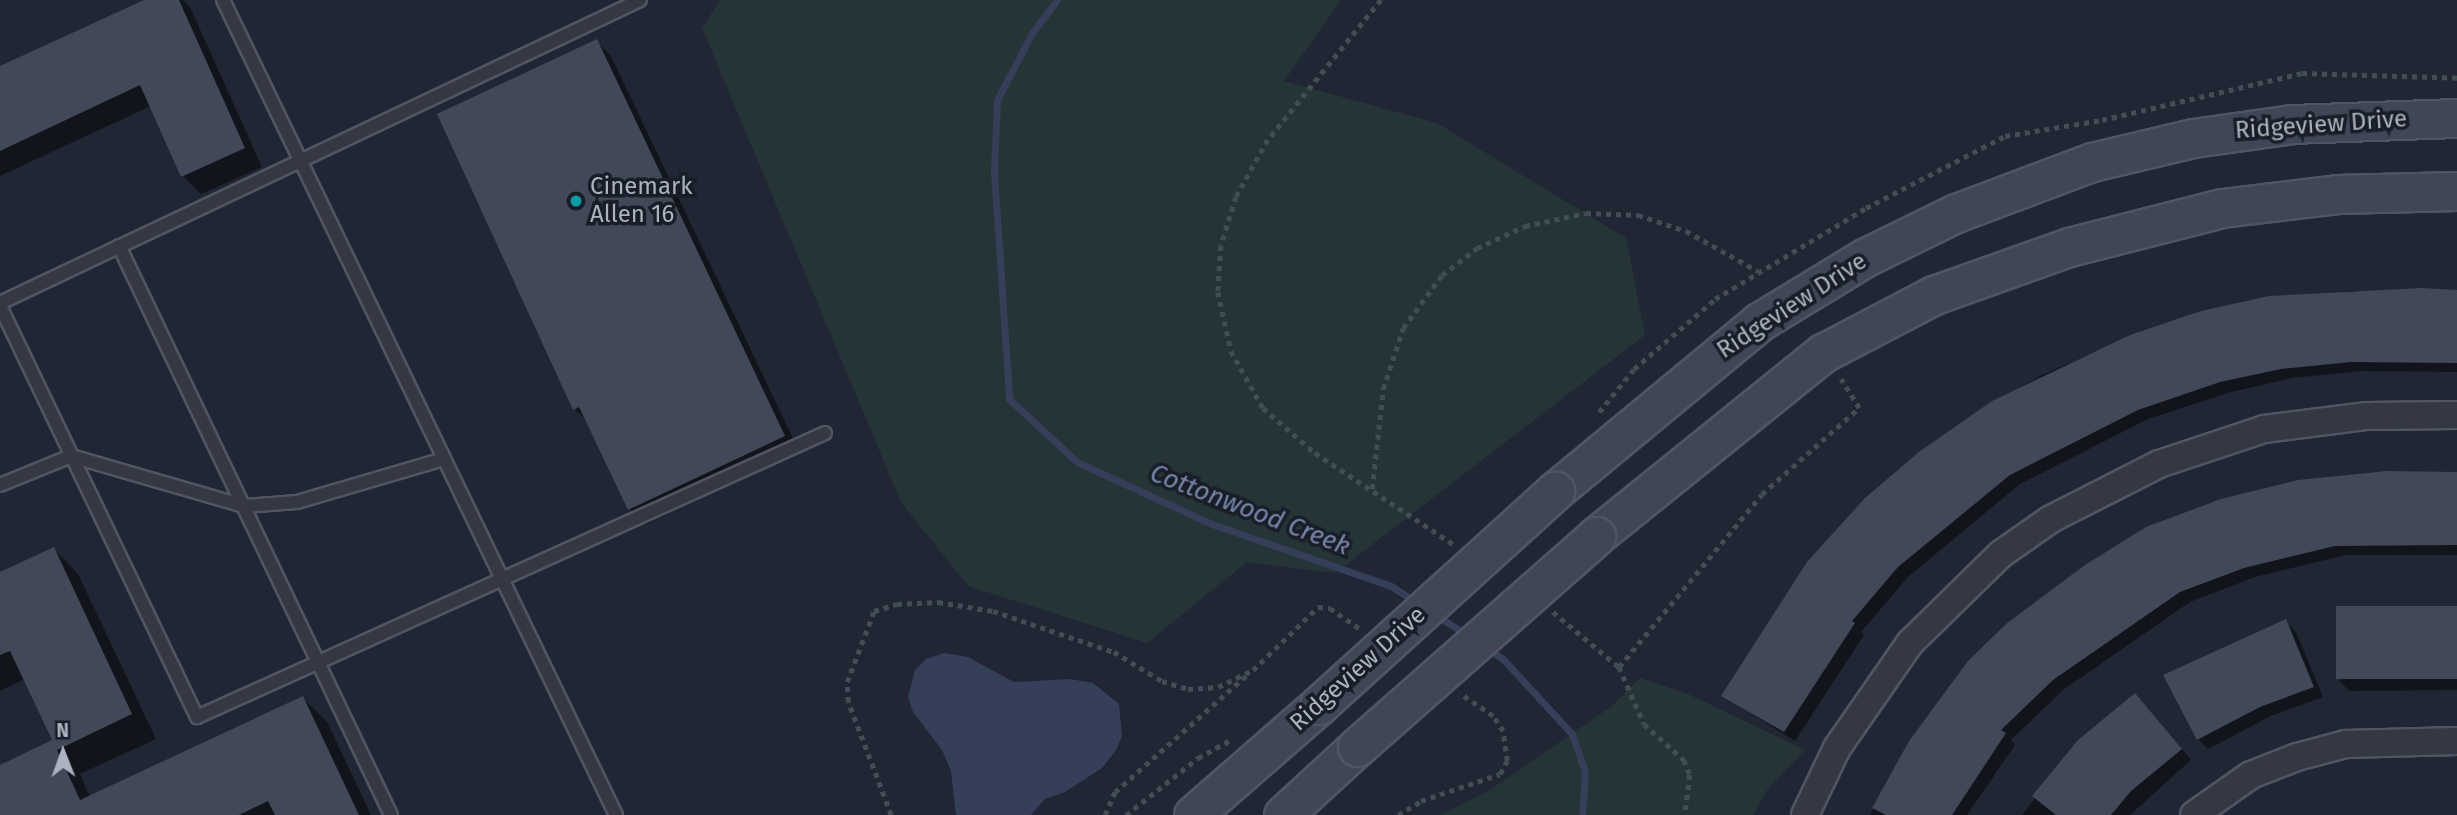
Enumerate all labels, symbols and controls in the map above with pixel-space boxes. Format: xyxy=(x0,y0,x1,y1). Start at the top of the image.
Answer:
street label: Ridgeview Drive xyxy=(2234,105,2408,145)
place label: Cinemark Allen 16 xyxy=(590,173,693,229)
marker: Cinemark Allen 16 xyxy=(568,193,584,209)
street label: Ridgeview Drive xyxy=(1712,247,1872,365)
water label: Cottonwood Creek xyxy=(1146,458,1354,562)
street label: Ridgeview Drive xyxy=(1284,601,1432,737)
north arrow xyxy=(28,717,98,787)
text: N xyxy=(56,719,69,742)

